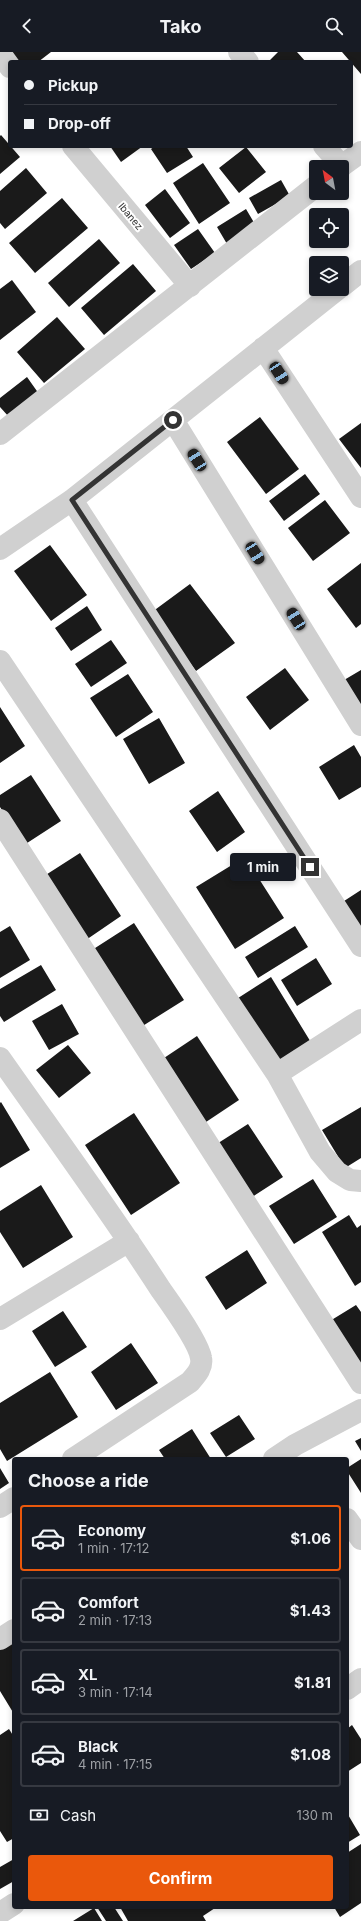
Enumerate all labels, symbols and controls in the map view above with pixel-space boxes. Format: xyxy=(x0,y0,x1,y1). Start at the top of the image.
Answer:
icon: back xyxy=(16,15,38,37)
icon: search xyxy=(323,15,345,37)
text: Tako xyxy=(159,16,202,37)
text: Pickup xyxy=(48,76,98,95)
text: Drop-off xyxy=(48,114,111,133)
north arrow xyxy=(309,160,349,200)
map controls xyxy=(309,160,349,296)
street label: Ibanez xyxy=(116,200,146,232)
button: locate xyxy=(309,208,349,248)
button: layers xyxy=(309,256,349,296)
car xyxy=(267,360,291,386)
route start xyxy=(164,411,182,429)
car xyxy=(186,447,208,473)
car xyxy=(244,540,266,566)
car xyxy=(285,606,307,632)
callout: 1 min xyxy=(230,853,296,881)
route end xyxy=(301,858,319,876)
text: 1 min xyxy=(247,859,279,875)
text: Choose a ride xyxy=(28,1470,149,1491)
icon: car xyxy=(30,1520,66,1556)
text: Economy xyxy=(78,1521,146,1540)
text: $1.06 xyxy=(290,1529,331,1548)
text: 1 min · 17:12 xyxy=(78,1540,149,1556)
icon: car xyxy=(30,1592,66,1628)
text: Comfort xyxy=(78,1593,139,1612)
text: $1.43 xyxy=(290,1601,331,1620)
text: 2 min · 17:13 xyxy=(78,1612,152,1628)
icon: car xyxy=(30,1664,66,1700)
text: XL xyxy=(78,1665,98,1684)
text: $1.81 xyxy=(294,1673,331,1692)
text: 3 min · 17:14 xyxy=(78,1684,153,1700)
icon: car xyxy=(30,1736,66,1772)
text: Black xyxy=(78,1737,118,1756)
text: $1.08 xyxy=(290,1745,331,1764)
text: 4 min · 17:15 xyxy=(78,1756,152,1772)
icon: cash xyxy=(28,1804,50,1826)
text: Cash xyxy=(60,1806,96,1825)
text: 130 m xyxy=(296,1807,333,1823)
button: Confirm xyxy=(28,1855,333,1901)

